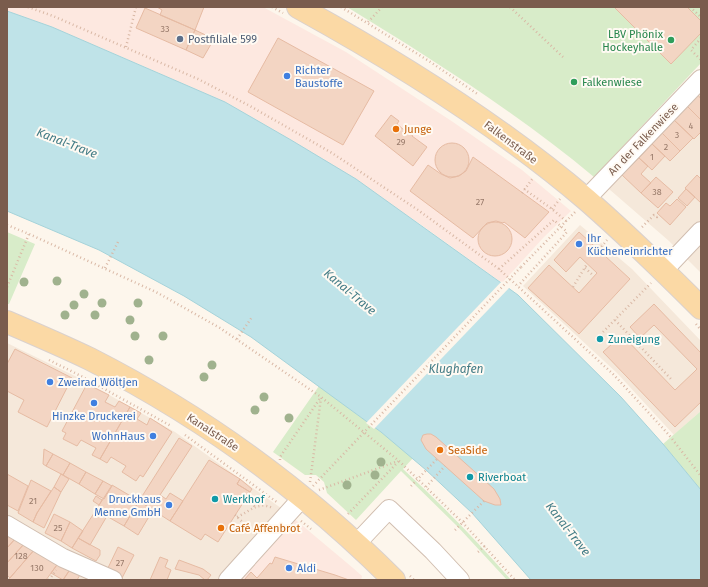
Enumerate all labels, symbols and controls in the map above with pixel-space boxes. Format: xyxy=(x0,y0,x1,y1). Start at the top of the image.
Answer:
house number: 33 xyxy=(161,24,169,34)
place label: LBV Phönix Hockeyhalle xyxy=(602,28,664,54)
place label: Postfiliale 599 xyxy=(188,33,257,46)
marker: Postfiliale 599 xyxy=(175,34,185,44)
marker: LBV Phönix Hockeyhalle xyxy=(666,35,676,45)
place label: Richter Baustoffe xyxy=(295,64,343,90)
marker: Richter Baustoffe xyxy=(282,71,292,81)
place label: Falkenwiese xyxy=(582,76,642,89)
marker: Falkenwiese xyxy=(569,77,579,87)
street label: An der Falkenwiese xyxy=(606,101,681,178)
street label: Falkenstraße xyxy=(482,118,540,167)
house number: 4 xyxy=(689,121,694,131)
place label: Junge xyxy=(404,123,432,136)
marker: Junge xyxy=(391,124,401,134)
water label: Kanal-Trave xyxy=(35,125,99,161)
house number: 3 xyxy=(675,130,679,140)
house number: 29 xyxy=(396,137,406,147)
house number: 2 xyxy=(664,142,668,152)
house number: 1 xyxy=(650,152,654,162)
house number: 38 xyxy=(652,187,662,197)
house number: 27 xyxy=(476,197,484,207)
place label: Ihr Kücheneinrichter xyxy=(587,232,673,258)
marker: Ihr Kücheneinrichter xyxy=(574,239,584,249)
water label: Kanal-Trave xyxy=(321,266,379,318)
place label: Zuneigung xyxy=(608,333,660,346)
marker: Zuneigung xyxy=(595,334,605,344)
water label: Klughafen xyxy=(428,362,484,376)
place label: Zweirad Wöltjen xyxy=(58,376,138,389)
marker: Zweirad Wöltjen xyxy=(45,377,55,387)
marker: Hinzke Druckerei xyxy=(89,398,99,408)
place label: Hinzke Druckerei xyxy=(52,410,136,423)
street label: Kanalstraße xyxy=(184,411,241,454)
place label: WohnHaus xyxy=(92,430,145,443)
marker: WohnHaus xyxy=(148,431,158,441)
place label: SeaSide xyxy=(448,444,488,457)
marker: SeaSide xyxy=(435,445,445,455)
place label: Riverboat xyxy=(478,471,526,484)
marker: Riverboat xyxy=(465,472,475,482)
place label: Druckhaus Menne GmbH xyxy=(94,493,161,519)
place label: Werkhof xyxy=(223,493,266,506)
marker: Werkhof xyxy=(210,494,220,504)
house number: 21 xyxy=(29,496,37,506)
marker: Druckhaus Menne GmbH xyxy=(164,500,174,510)
water label: Kanal-Trave xyxy=(543,500,593,558)
place label: Café Affenbrot xyxy=(229,522,300,535)
house number: 25 xyxy=(54,523,63,533)
marker: Café Affenbrot xyxy=(216,523,226,533)
house number: 128 xyxy=(14,551,28,561)
house number: 27 xyxy=(116,558,124,568)
place label: Aldi xyxy=(297,562,316,575)
house number: 130 xyxy=(30,563,44,573)
marker: Aldi xyxy=(284,563,294,573)

